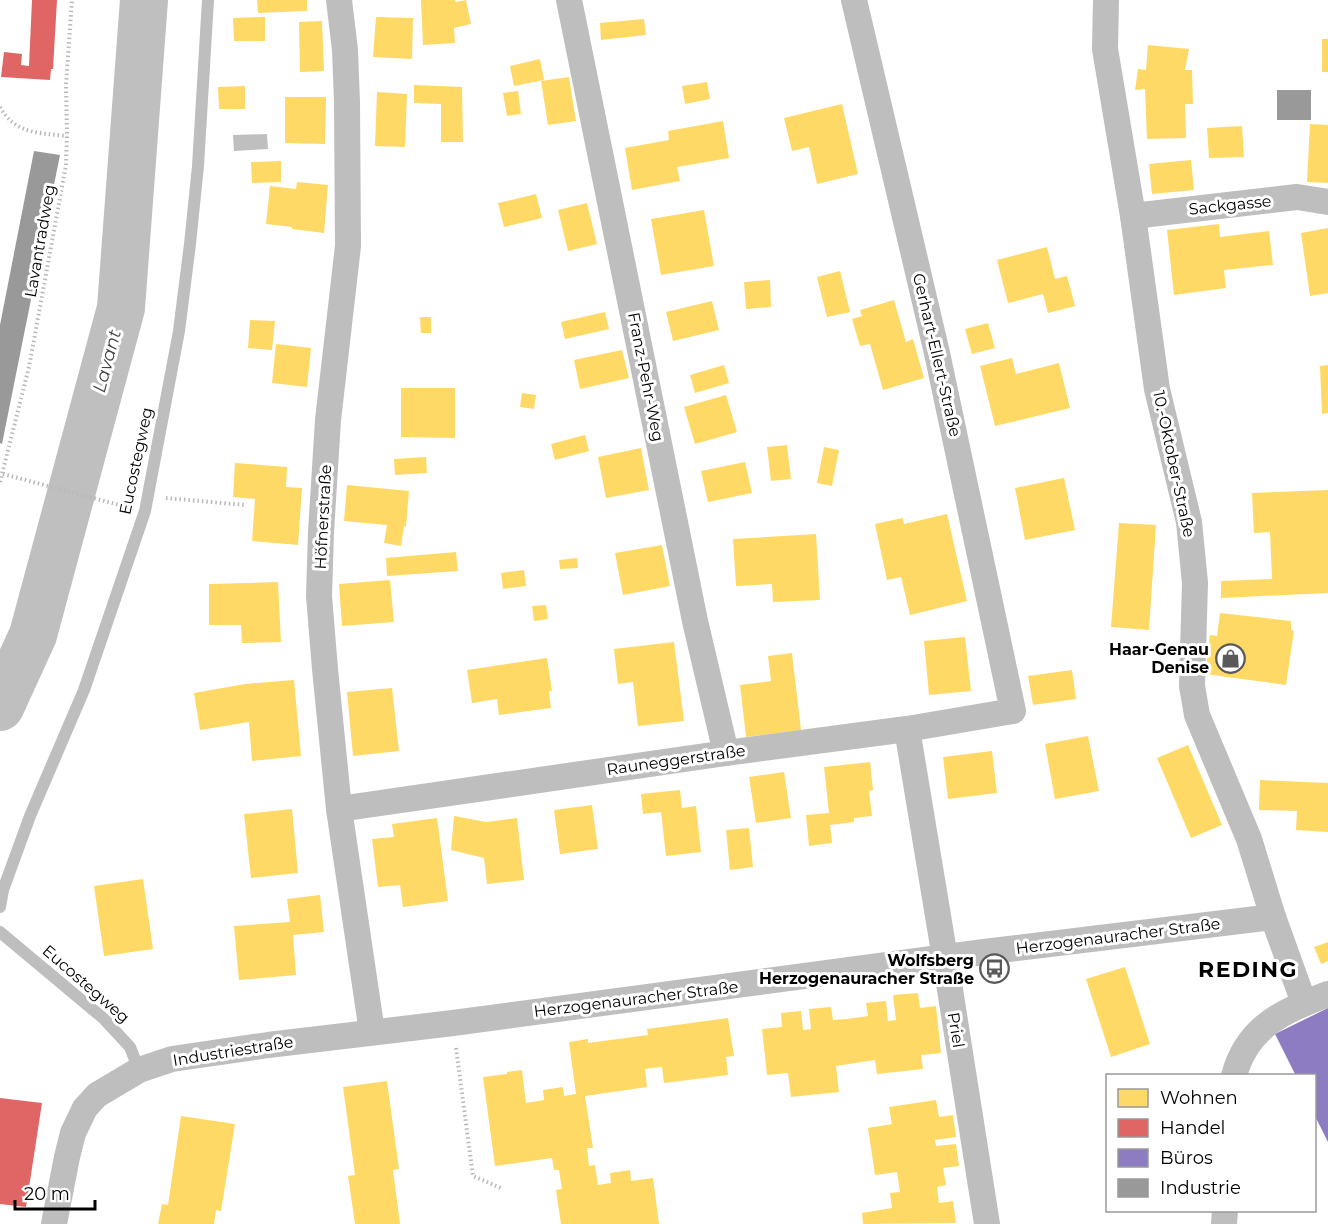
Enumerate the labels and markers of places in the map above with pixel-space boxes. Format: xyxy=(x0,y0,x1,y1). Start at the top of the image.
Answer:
place label: Haar-Genau Denise xyxy=(1109,640,1209,677)
shop icon: Haar-Genau Denise xyxy=(1214,642,1246,674)
place label: Wolfsberg Herzogenauracher Straße xyxy=(759,951,974,988)
bus stop icon: Wolfsberg Herzogenauracher Straße xyxy=(979,953,1011,985)

